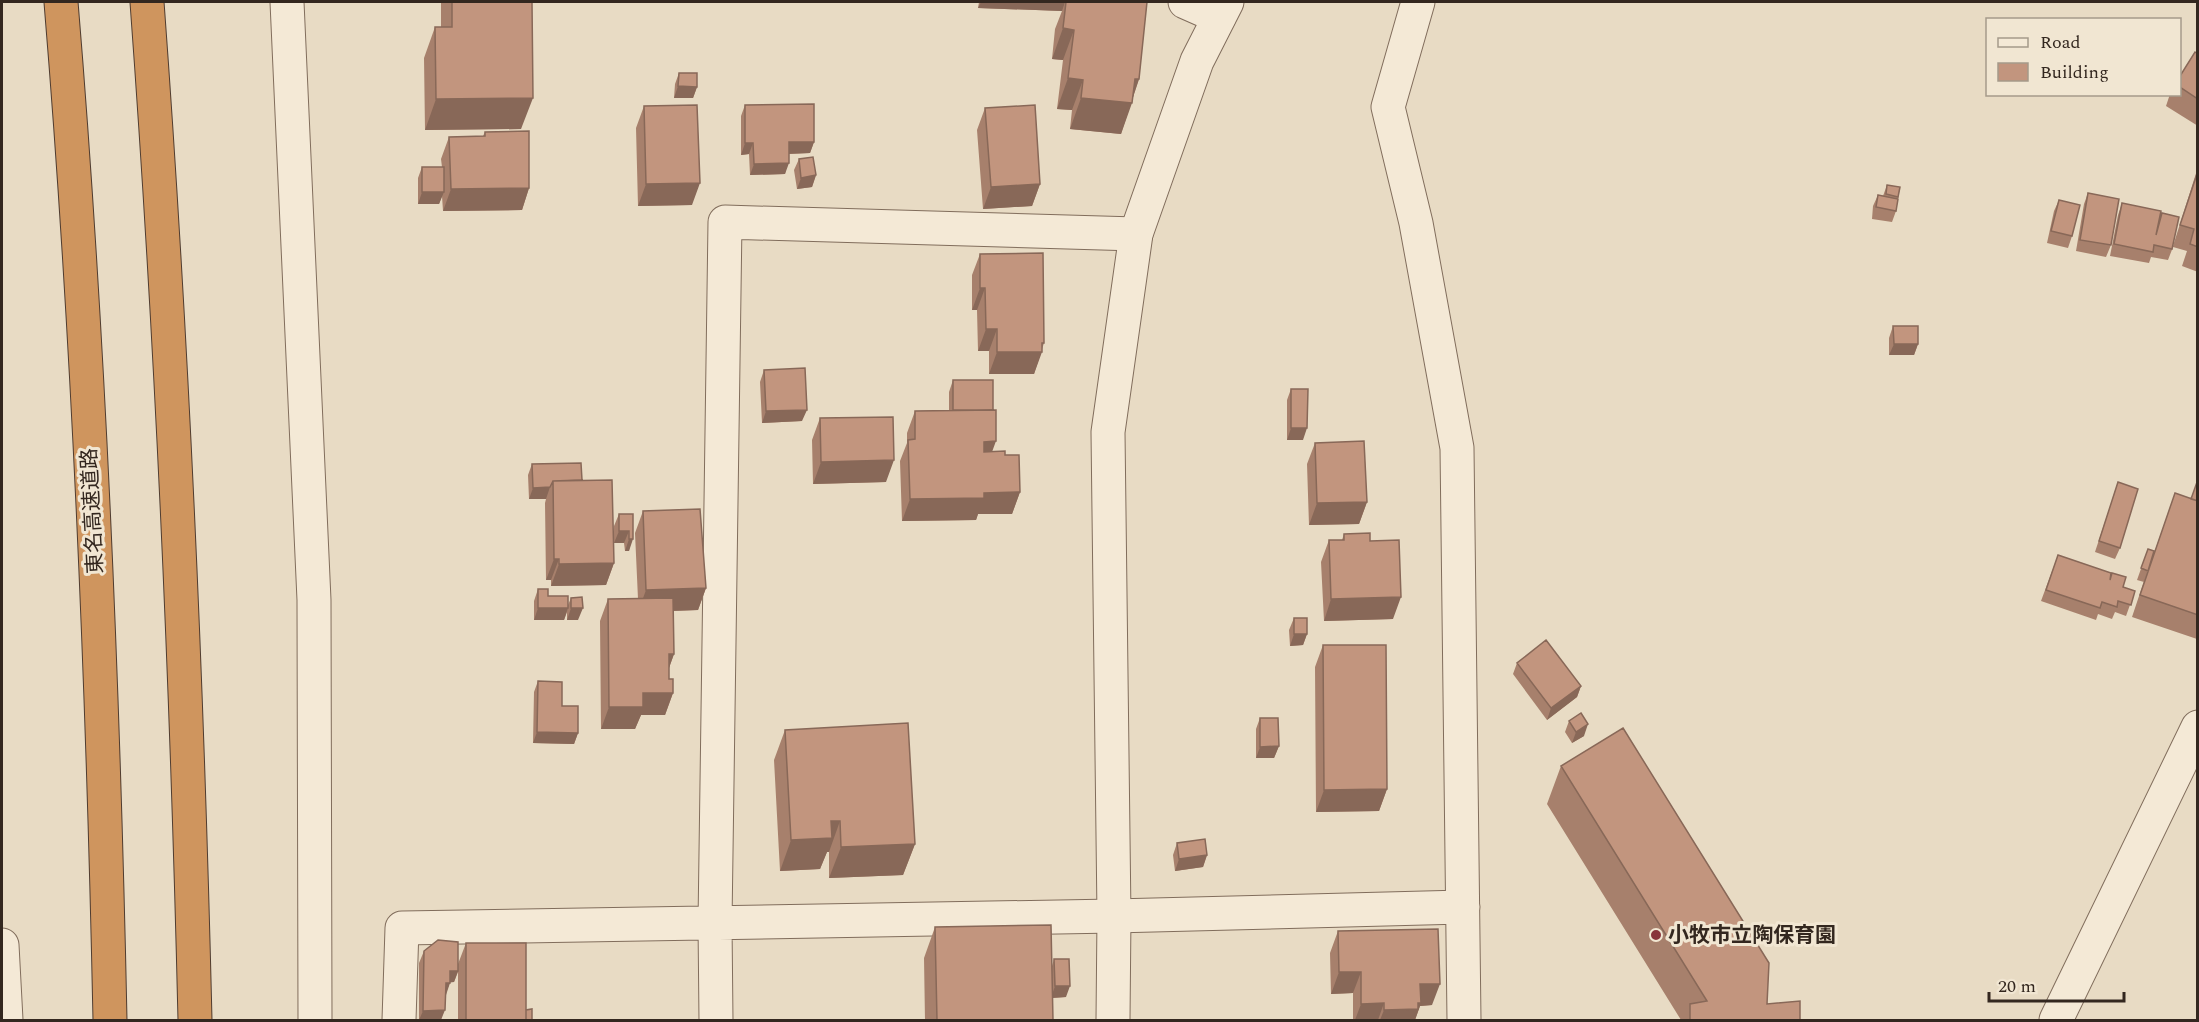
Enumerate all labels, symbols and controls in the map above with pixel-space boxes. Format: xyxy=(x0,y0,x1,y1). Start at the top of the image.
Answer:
legend xyxy=(1986,18,2181,96)
text: Road xyxy=(2040,29,2081,56)
text: Building xyxy=(2040,59,2109,86)
street label: 東名高速道路 xyxy=(74,447,112,575)
place label: 小牧市立陶保育園 xyxy=(1668,920,1836,952)
marker: 小牧市立陶保育園 xyxy=(1649,928,1663,942)
scale bar xyxy=(1989,965,2124,1003)
text: 20 m xyxy=(1998,973,2036,1000)

